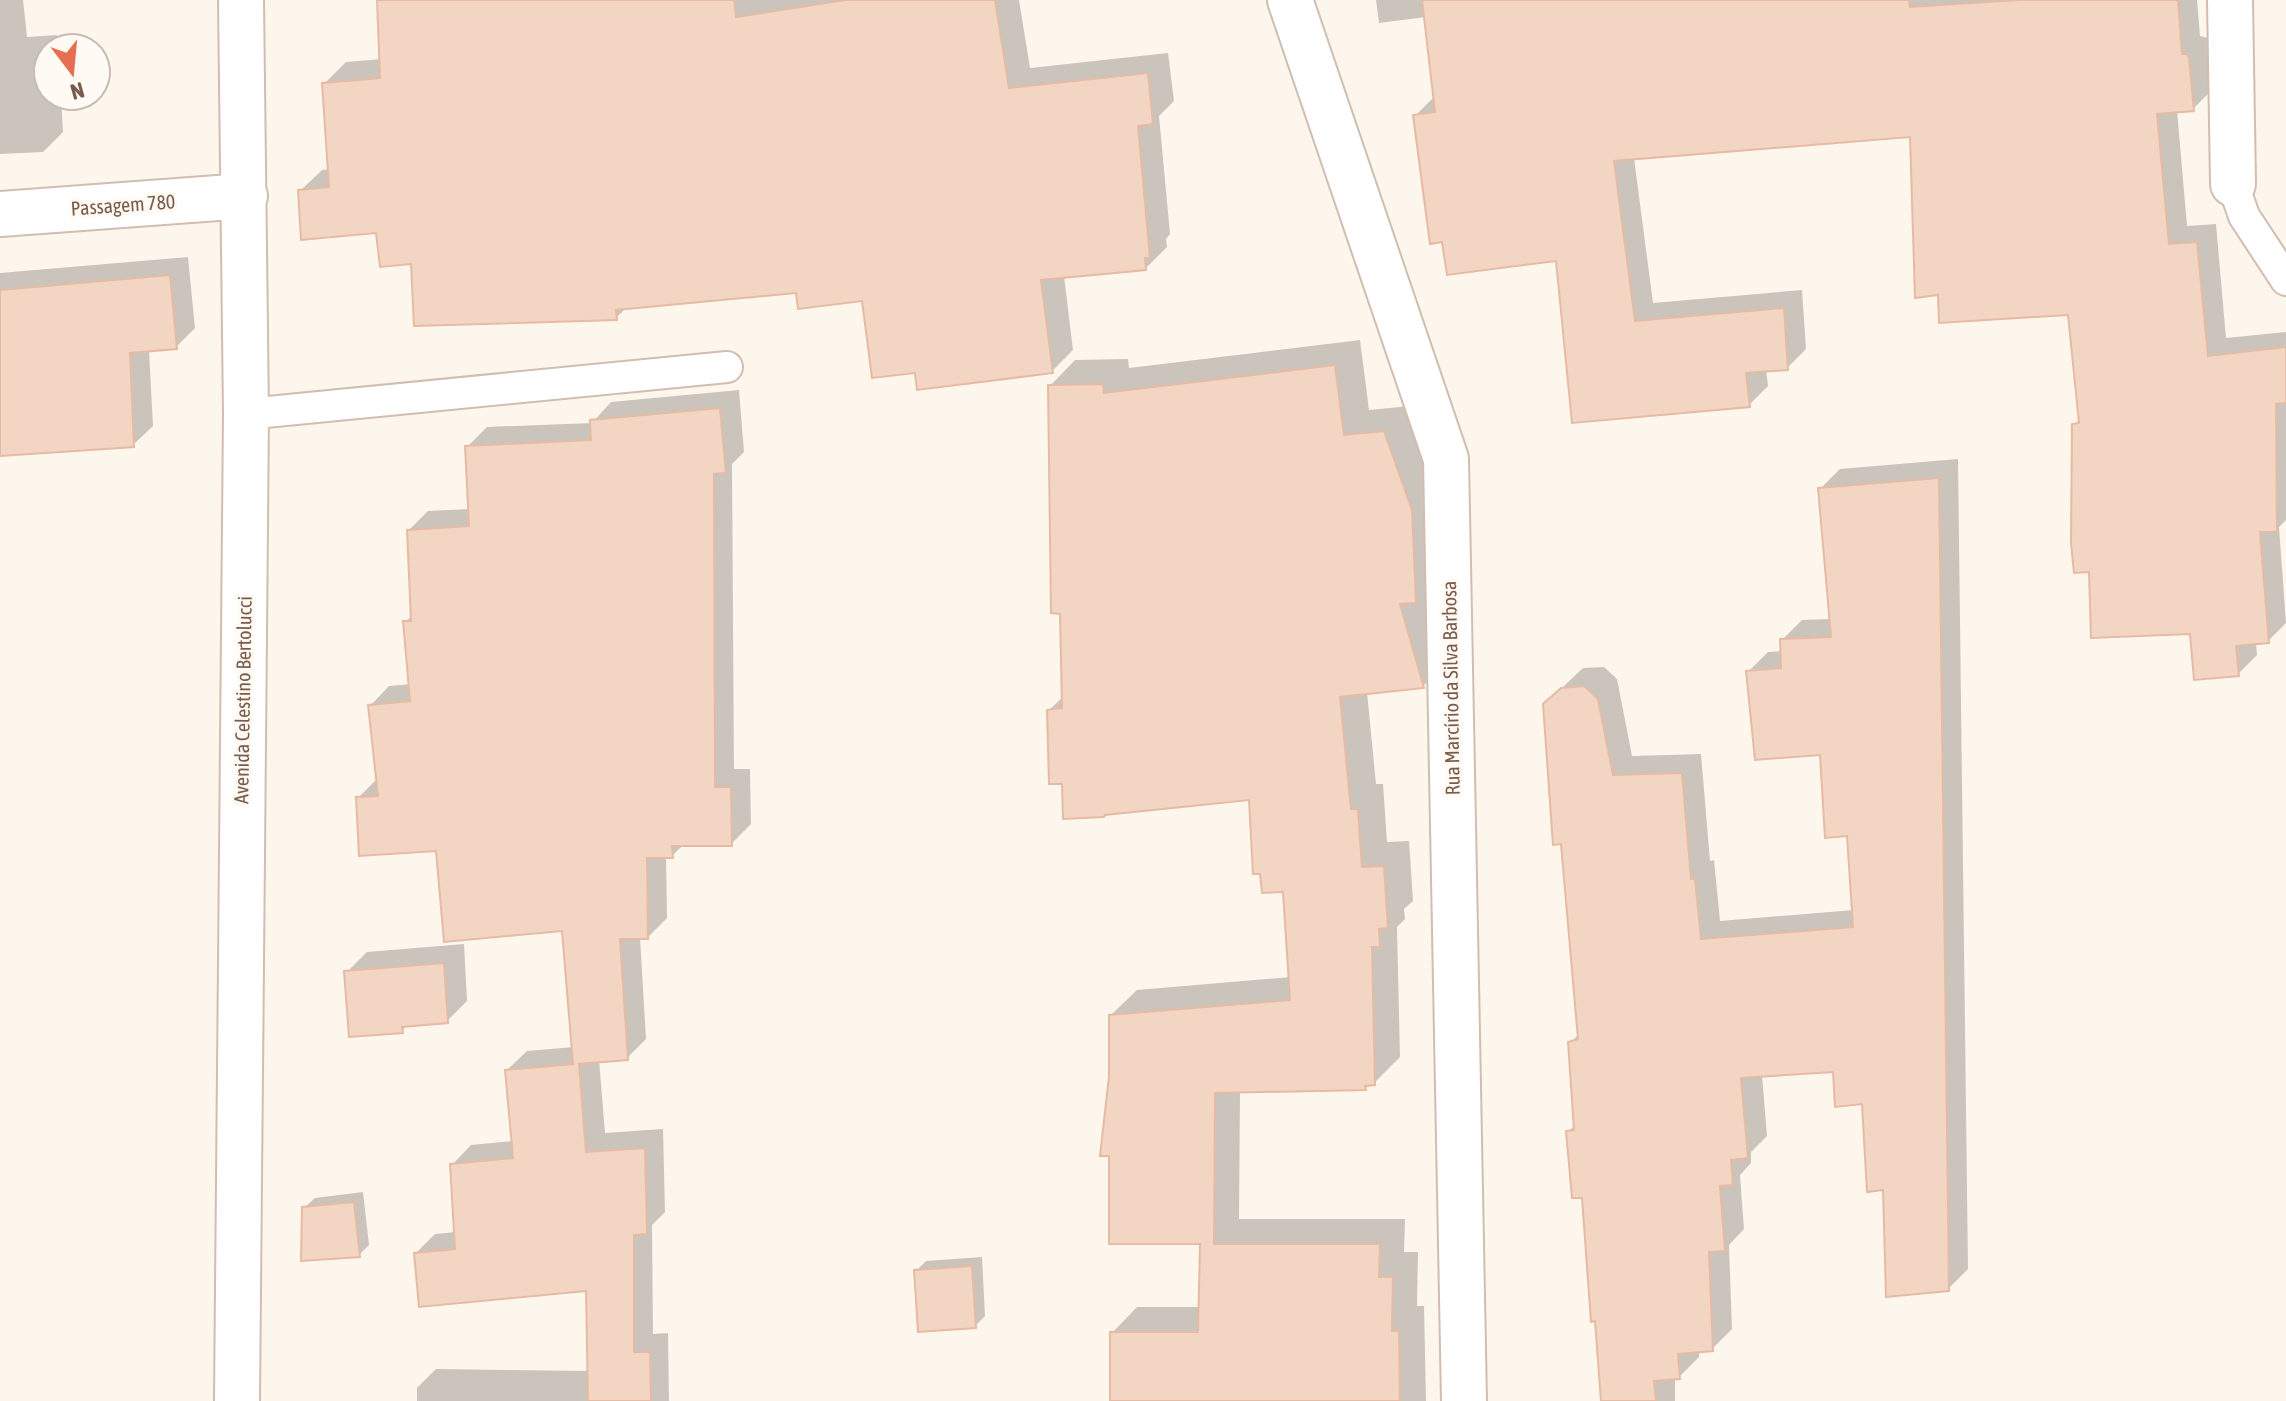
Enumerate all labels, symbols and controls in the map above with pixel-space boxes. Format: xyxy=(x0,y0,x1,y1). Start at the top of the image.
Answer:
north arrow xyxy=(32,32,112,112)
text: N xyxy=(68,77,87,106)
street label: Passagem 780 xyxy=(70,189,176,220)
street label: Rua Marcírio da Silva Barbosa xyxy=(1437,581,1464,795)
street label: Avenida Celestino Bertolucci xyxy=(229,596,256,804)

